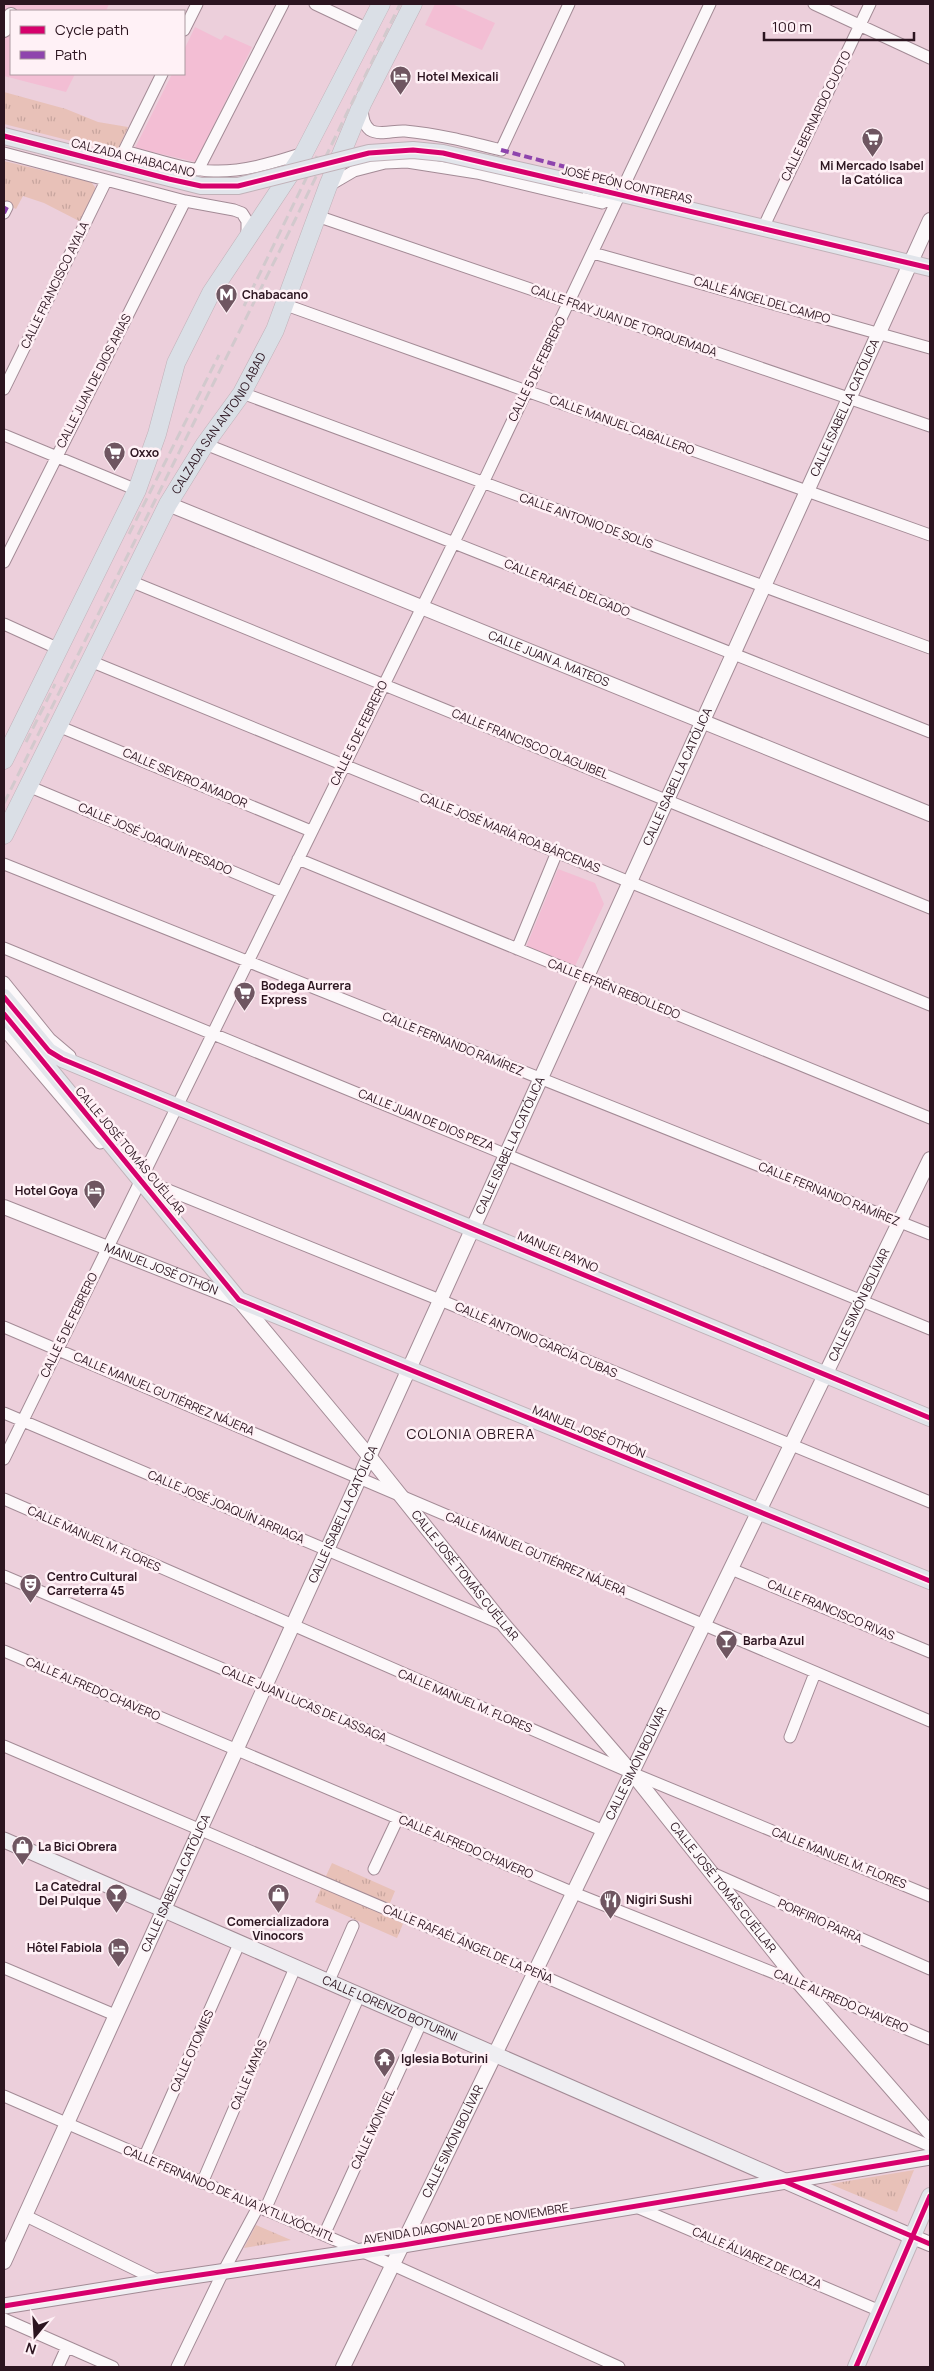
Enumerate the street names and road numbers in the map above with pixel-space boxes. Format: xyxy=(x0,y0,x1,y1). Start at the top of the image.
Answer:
street label: CALLE BERNARDO CUOTO xyxy=(777,48,855,184)
street label: CALZADA CHABACANO xyxy=(70,134,197,181)
street label: JOSÉ PEÓN CONTRERAS xyxy=(560,161,694,208)
street label: CALLE FRANCISCO AYALA xyxy=(16,218,93,351)
street label: CALLE ÁNGEL DEL CAMPO xyxy=(692,272,833,327)
street label: CALLE FRAY JUAN DE TORQUEMADA xyxy=(529,281,720,361)
street label: CALLE JUAN DE DIOS ARIAS xyxy=(52,311,135,451)
street label: CALLE 5 DE FEBRERO xyxy=(504,313,570,424)
street label: CALLE ISABEL LA CATÓLICA xyxy=(806,336,883,479)
street label: CALZADA SAN ANTONIO ABAD xyxy=(167,349,270,497)
street label: CALLE MANUEL CABALLERO xyxy=(547,390,697,459)
street label: CALLE ANTONIO DE SOLÍS xyxy=(517,488,655,553)
street label: CALLE RAFAÉL DELGADO xyxy=(502,555,633,621)
street label: CALLE JUAN A. MATEOS xyxy=(486,626,612,691)
street label: CALLE 5 DE FEBRERO xyxy=(326,677,392,788)
street label: CALLE FRANCISCO OLAGUIBEL xyxy=(449,704,611,783)
street label: CALLE ISABEL LA CATÓLICA xyxy=(638,704,716,848)
street label: CALLE SEVERO AMADOR xyxy=(120,744,251,812)
street label: CALLE JOSÉ MARÍA ROA BÁRCENAS xyxy=(417,788,603,877)
street label: CALLE JOSÉ JOAQUÍN PESADO xyxy=(76,798,235,879)
street label: CALLE EFRÉN REBOLLEDO xyxy=(545,954,683,1023)
street label: CALLE FERNANDO RAMÍREZ xyxy=(380,1007,526,1080)
street label: CALLE ISABEL LA CATÓLICA xyxy=(471,1073,549,1217)
street label: CALLE JOSÉ TOMÁS CUÉLLAR xyxy=(72,1083,189,1219)
street label: CALLE JUAN DE DIOS PEZA xyxy=(356,1084,497,1155)
street label: CALLE FERNANDO RAMÍREZ xyxy=(756,1157,902,1230)
street label: MANUEL PAYNO xyxy=(515,1227,601,1276)
street label: MANUEL JOSÉ OTHÓN xyxy=(102,1239,221,1299)
street label: CALLE SIMÓN BOLÍVAR xyxy=(824,1245,894,1364)
street label: CALLE 5 DE FEBRERO xyxy=(36,1269,102,1380)
street label: CALLE ANTONIO GARCÍA CUBAS xyxy=(452,1298,620,1382)
street label: CALLE MANUEL GUTIÉRREZ NÁJERA xyxy=(71,1348,258,1440)
street label: MANUEL JOSÉ OTHÓN xyxy=(530,1401,648,1462)
street label: CALLE ISABEL LA CATÓLICA xyxy=(304,1442,381,1586)
street label: CALLE JOSÉ JOAQUÍN ARRIAGA xyxy=(145,1466,308,1548)
street label: CALLE MANUEL M. FLORES xyxy=(25,1501,164,1576)
street label: CALLE JOSÉ TOMÁS CUÉLLAR xyxy=(408,1506,523,1644)
street label: CALLE MANUEL GUTIÉRREZ NÁJERA xyxy=(443,1508,630,1600)
street label: CALLE FRANCISCO RIVAS xyxy=(765,1575,898,1644)
street label: CALLE ALFREDO CHAVERO xyxy=(23,1652,163,1725)
street label: CALLE JUAN LUCAS DE LASSAGA xyxy=(219,1661,390,1746)
street label: CALLE MANUEL M. FLORES xyxy=(396,1665,535,1737)
street label: CALLE SIMÓN BOLÍVAR xyxy=(601,1704,671,1823)
street label: CALLE ALFREDO CHAVERO xyxy=(396,1810,536,1883)
street label: CALLE ISABEL LA CATÓLICA xyxy=(137,1811,214,1955)
street label: CALLE JOSÉ TOMÁS CUÉLLAR xyxy=(666,1818,781,1957)
street label: CALLE MANUEL M. FLORES xyxy=(769,1823,909,1892)
street label: PORFIRIO PARRA xyxy=(775,1894,865,1947)
street label: CALLE RAFAÉL ÁNGEL DE LA PEÑA xyxy=(381,1900,556,1987)
street label: CALLE ALFREDO CHAVERO xyxy=(771,1964,911,2037)
street label: CALLE LORENZO BOTURINI xyxy=(320,1971,460,2045)
street label: CALLE OTOMIES xyxy=(166,2007,217,2095)
street label: CALLE MAYAS xyxy=(226,2037,271,2113)
street label: CALLE SIMÓN BOLÍVAR xyxy=(418,2081,487,2200)
street label: CALLE MONTIEL xyxy=(346,2086,399,2172)
street label: CALLE FERNANDO DE ALVA IXTLILXÓCHITL xyxy=(121,2141,338,2246)
street label: AVENIDA DIAGONAL 20 DE NOVIEMBRE xyxy=(362,2199,570,2248)
street label: CALLE ÁLVAREZ DE ICAZA xyxy=(690,2222,825,2293)

